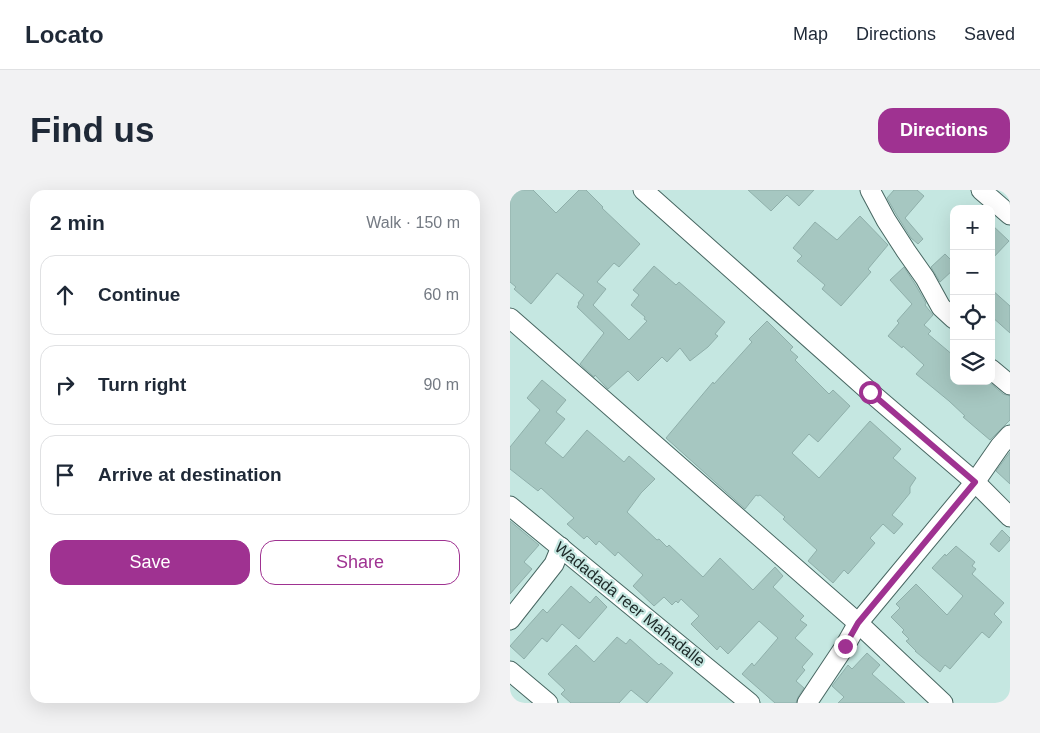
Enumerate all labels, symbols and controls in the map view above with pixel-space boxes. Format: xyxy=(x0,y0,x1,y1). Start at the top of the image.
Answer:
text: Locato xyxy=(25,21,104,48)
text: Map xyxy=(793,24,828,44)
text: Directions xyxy=(856,24,936,44)
text: Saved xyxy=(964,24,1015,44)
button: Directions xyxy=(878,108,1010,153)
text: Find us xyxy=(30,110,154,149)
map controls xyxy=(950,205,995,385)
button: + xyxy=(950,205,995,250)
text: 2 min xyxy=(50,211,105,234)
text: Walk · 150 m xyxy=(366,214,460,231)
button: − xyxy=(950,250,995,295)
icon: ahead xyxy=(51,281,79,309)
text: Continue xyxy=(98,284,180,305)
text: 60 m xyxy=(423,286,459,303)
button: locate xyxy=(950,295,995,340)
button: layers xyxy=(950,340,995,385)
icon: right xyxy=(51,371,79,399)
text: Turn right xyxy=(98,374,186,395)
text: 90 m xyxy=(423,376,459,393)
route start xyxy=(859,381,882,404)
icon: arrive xyxy=(51,461,79,489)
text: Arrive at destination xyxy=(98,464,282,485)
street label: Wadadada reer Mahadalle xyxy=(552,538,708,670)
button: Save xyxy=(50,540,250,585)
button: Share xyxy=(260,540,460,585)
route end xyxy=(834,635,857,658)

